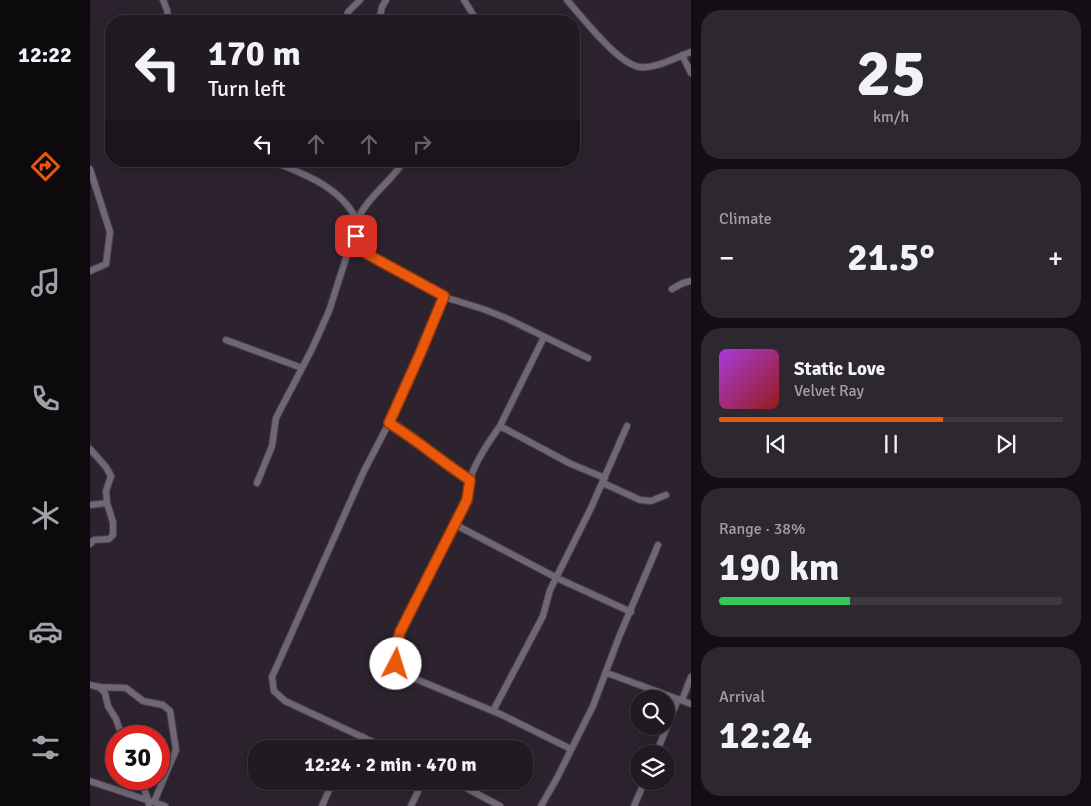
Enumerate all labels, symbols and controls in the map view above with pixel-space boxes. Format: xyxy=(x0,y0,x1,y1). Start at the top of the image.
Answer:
text: 170 m xyxy=(208,32,301,75)
text: 25 xyxy=(856,34,926,114)
icon: left xyxy=(125,35,190,100)
text: 12:22 xyxy=(18,41,72,68)
text: Turn left xyxy=(208,75,286,102)
text: km/h xyxy=(873,107,909,127)
icon: left xyxy=(249,130,277,158)
icon: ahead xyxy=(302,130,330,158)
icon: ahead xyxy=(355,130,383,158)
icon: right xyxy=(408,130,436,158)
icon: directions xyxy=(28,149,63,184)
text: Climate xyxy=(719,209,772,229)
pin xyxy=(335,215,377,257)
icon: arrive xyxy=(342,222,370,250)
text: 21.5° xyxy=(847,234,935,281)
text: − xyxy=(719,241,734,275)
text: + xyxy=(1048,241,1063,275)
icon: music xyxy=(28,265,63,300)
text: Static Love xyxy=(794,357,885,381)
icon: phone xyxy=(28,381,63,416)
text: Velvet Ray xyxy=(794,381,864,401)
icon: previous xyxy=(762,430,790,458)
icon: pause xyxy=(877,430,905,458)
icon: next xyxy=(992,430,1020,458)
icon: climate xyxy=(28,498,63,533)
text: Range · 38% xyxy=(719,519,805,539)
text: 190 km xyxy=(719,544,840,591)
icon: car xyxy=(28,614,63,649)
position arrow xyxy=(369,637,421,689)
text: Arrival xyxy=(719,687,765,707)
map controls xyxy=(630,690,675,790)
button: search xyxy=(630,690,675,735)
text: 12:24 xyxy=(719,712,812,759)
speed limit sign: 30 xyxy=(105,725,170,790)
icon: filters xyxy=(28,730,63,765)
button: layers xyxy=(630,745,675,790)
text: 12:24 · 2 min · 470 m xyxy=(304,753,477,777)

